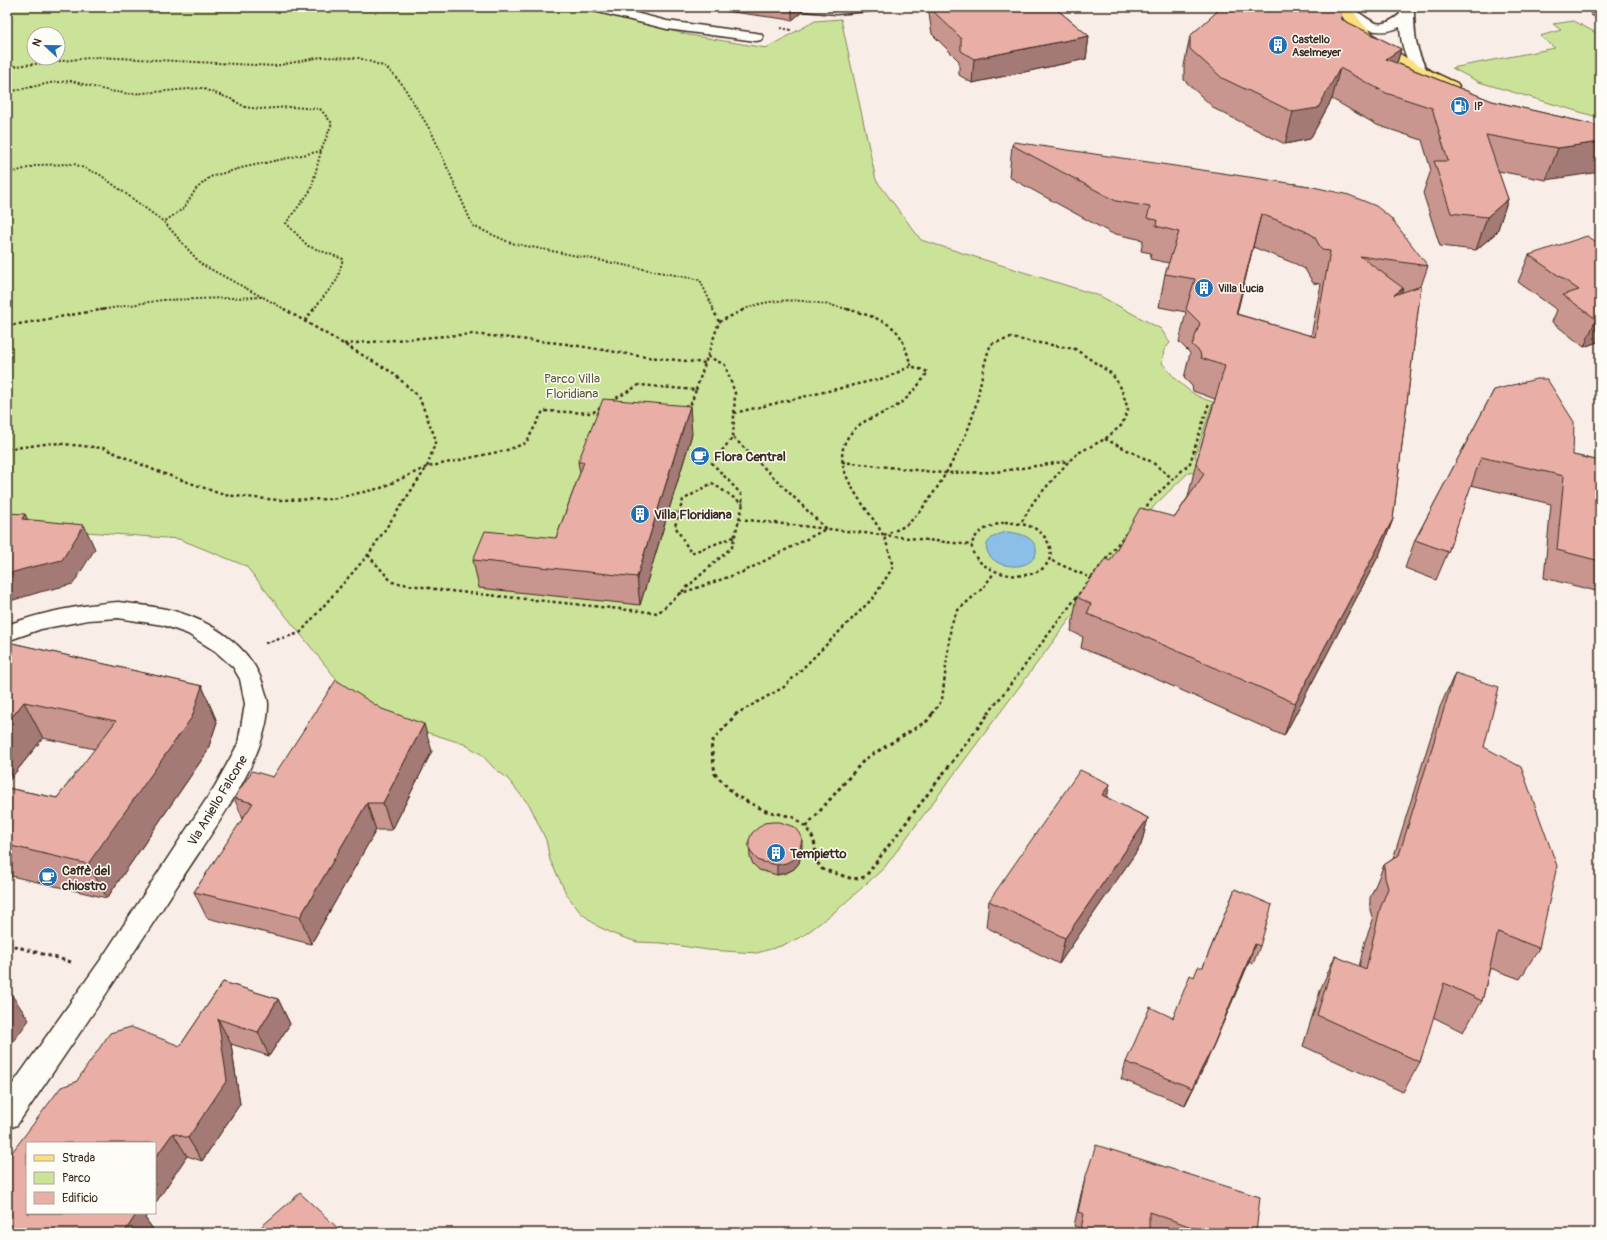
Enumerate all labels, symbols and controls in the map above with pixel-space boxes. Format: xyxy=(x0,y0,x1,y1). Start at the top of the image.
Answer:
north arrow xyxy=(26,26,66,66)
place label: Castello Aselmeyer xyxy=(1292,33,1342,59)
building icon: Castello Aselmeyer xyxy=(1267,34,1289,56)
text: N xyxy=(30,36,45,48)
fuel station icon: IP xyxy=(1449,95,1471,117)
place label: IP xyxy=(1474,100,1483,113)
building icon: Villa Lucia xyxy=(1193,277,1215,299)
place label: Villa Lucia xyxy=(1218,282,1264,295)
park label: Parco Villa Floridiana xyxy=(544,371,600,402)
cafe icon: Flora Central xyxy=(689,445,711,467)
place label: Flora Central xyxy=(714,449,786,465)
building icon: Villa Floridiana xyxy=(629,503,651,525)
place label: Villa Floridiana xyxy=(654,507,732,523)
street label: Via Aniello Falcone xyxy=(185,752,252,849)
building icon: Tempietto xyxy=(765,842,787,864)
place label: Tempietto xyxy=(789,846,847,862)
place label: Caffè del chiostro xyxy=(61,863,110,894)
cafe icon: Caffè del chiostro xyxy=(37,866,59,888)
legend xyxy=(26,1142,156,1214)
text: Strada xyxy=(62,1151,96,1166)
text: Parco xyxy=(62,1171,91,1186)
text: Edificio xyxy=(62,1191,98,1206)

